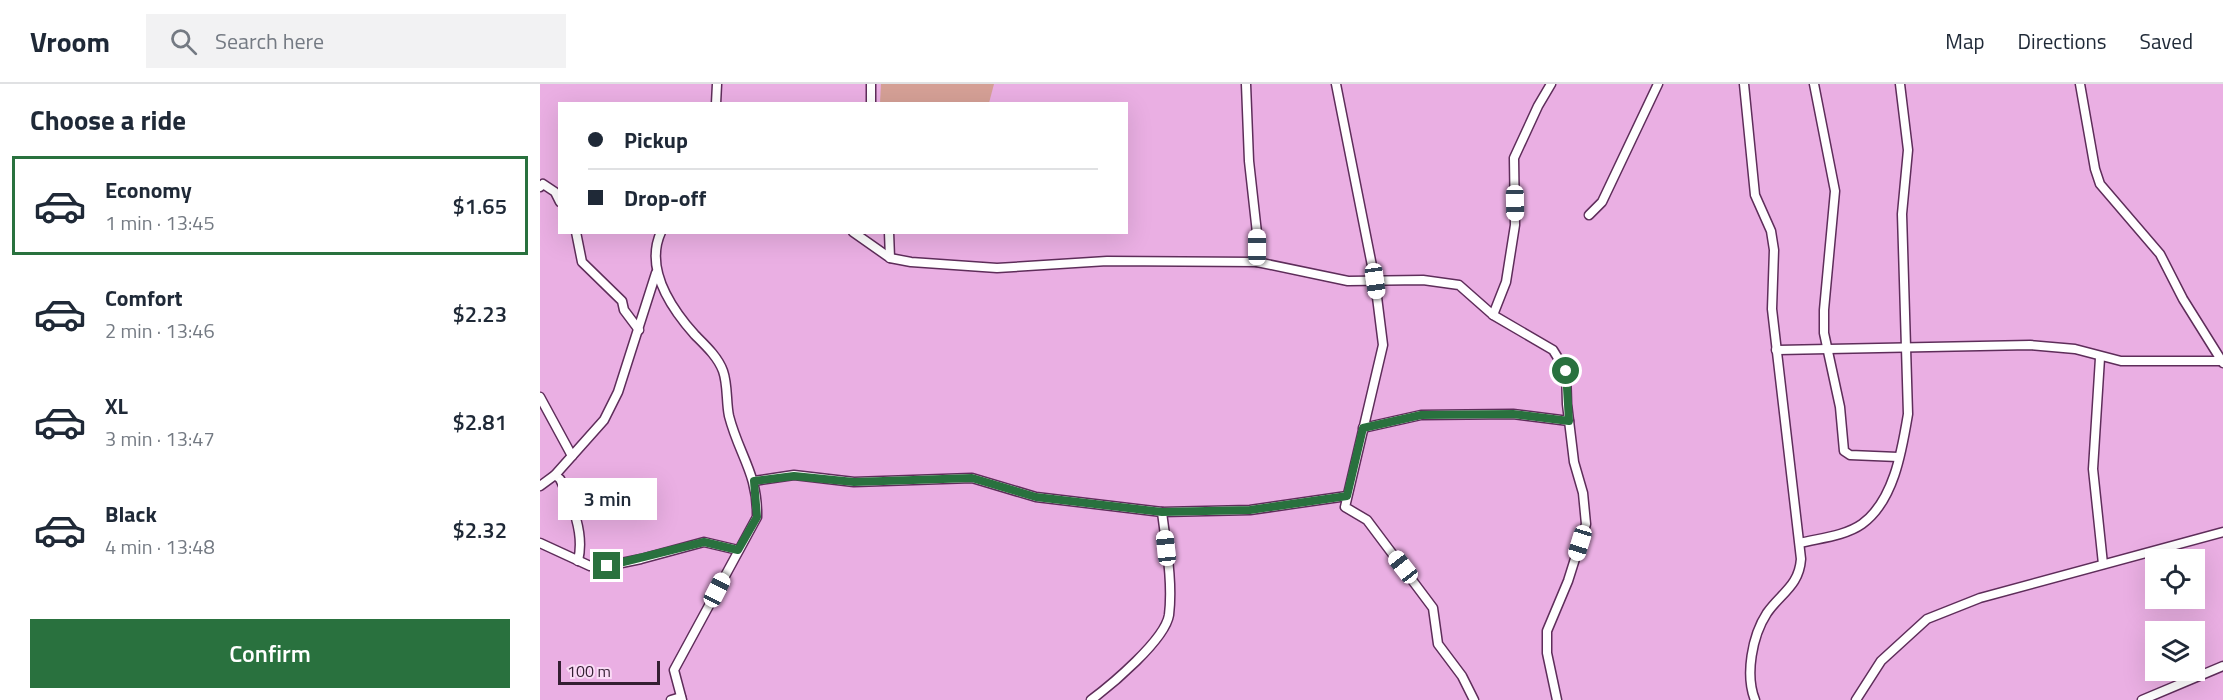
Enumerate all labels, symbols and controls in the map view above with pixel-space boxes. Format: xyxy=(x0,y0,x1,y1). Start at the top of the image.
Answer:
search box xyxy=(146,14,566,68)
text: Vroom xyxy=(30,20,110,63)
text: Search here xyxy=(215,24,324,58)
icon: search xyxy=(167,25,200,58)
text: Map xyxy=(1945,25,1985,57)
text: Directions xyxy=(2018,25,2107,57)
text: Saved xyxy=(2140,25,2193,57)
text: Choose a ride xyxy=(30,99,186,140)
text: Pickup xyxy=(624,123,688,157)
text: Economy xyxy=(105,173,192,207)
icon: car xyxy=(33,179,87,233)
text: Drop-off xyxy=(624,181,706,215)
car xyxy=(1506,185,1524,221)
text: $1.65 xyxy=(452,189,507,223)
text: 1 min · 13:45 xyxy=(105,207,215,238)
car xyxy=(1248,229,1266,265)
car xyxy=(1364,262,1386,300)
text: Comfort xyxy=(105,281,183,315)
icon: car xyxy=(33,287,87,341)
text: $2.23 xyxy=(452,297,507,331)
text: 2 min · 13:46 xyxy=(105,315,215,346)
route start xyxy=(1552,357,1579,384)
text: XL xyxy=(105,389,128,423)
icon: car xyxy=(33,395,87,449)
text: $2.81 xyxy=(452,405,507,439)
text: 3 min · 13:47 xyxy=(105,423,215,454)
callout: 3 min xyxy=(557,479,656,521)
text: 3 min xyxy=(583,483,632,514)
text: Black xyxy=(105,497,157,531)
icon: car xyxy=(33,503,87,557)
text: $2.32 xyxy=(452,513,507,547)
car xyxy=(1566,523,1594,563)
car xyxy=(1155,529,1177,567)
text: 4 min · 13:48 xyxy=(105,531,215,562)
car xyxy=(1385,547,1421,587)
map controls xyxy=(2145,549,2205,681)
button: locate xyxy=(2145,549,2205,609)
route end xyxy=(593,552,620,579)
car xyxy=(701,570,733,610)
button: Confirm xyxy=(30,619,510,688)
button: layers xyxy=(2145,621,2205,681)
scale bar xyxy=(558,658,660,686)
text: 100 m xyxy=(567,659,611,683)

